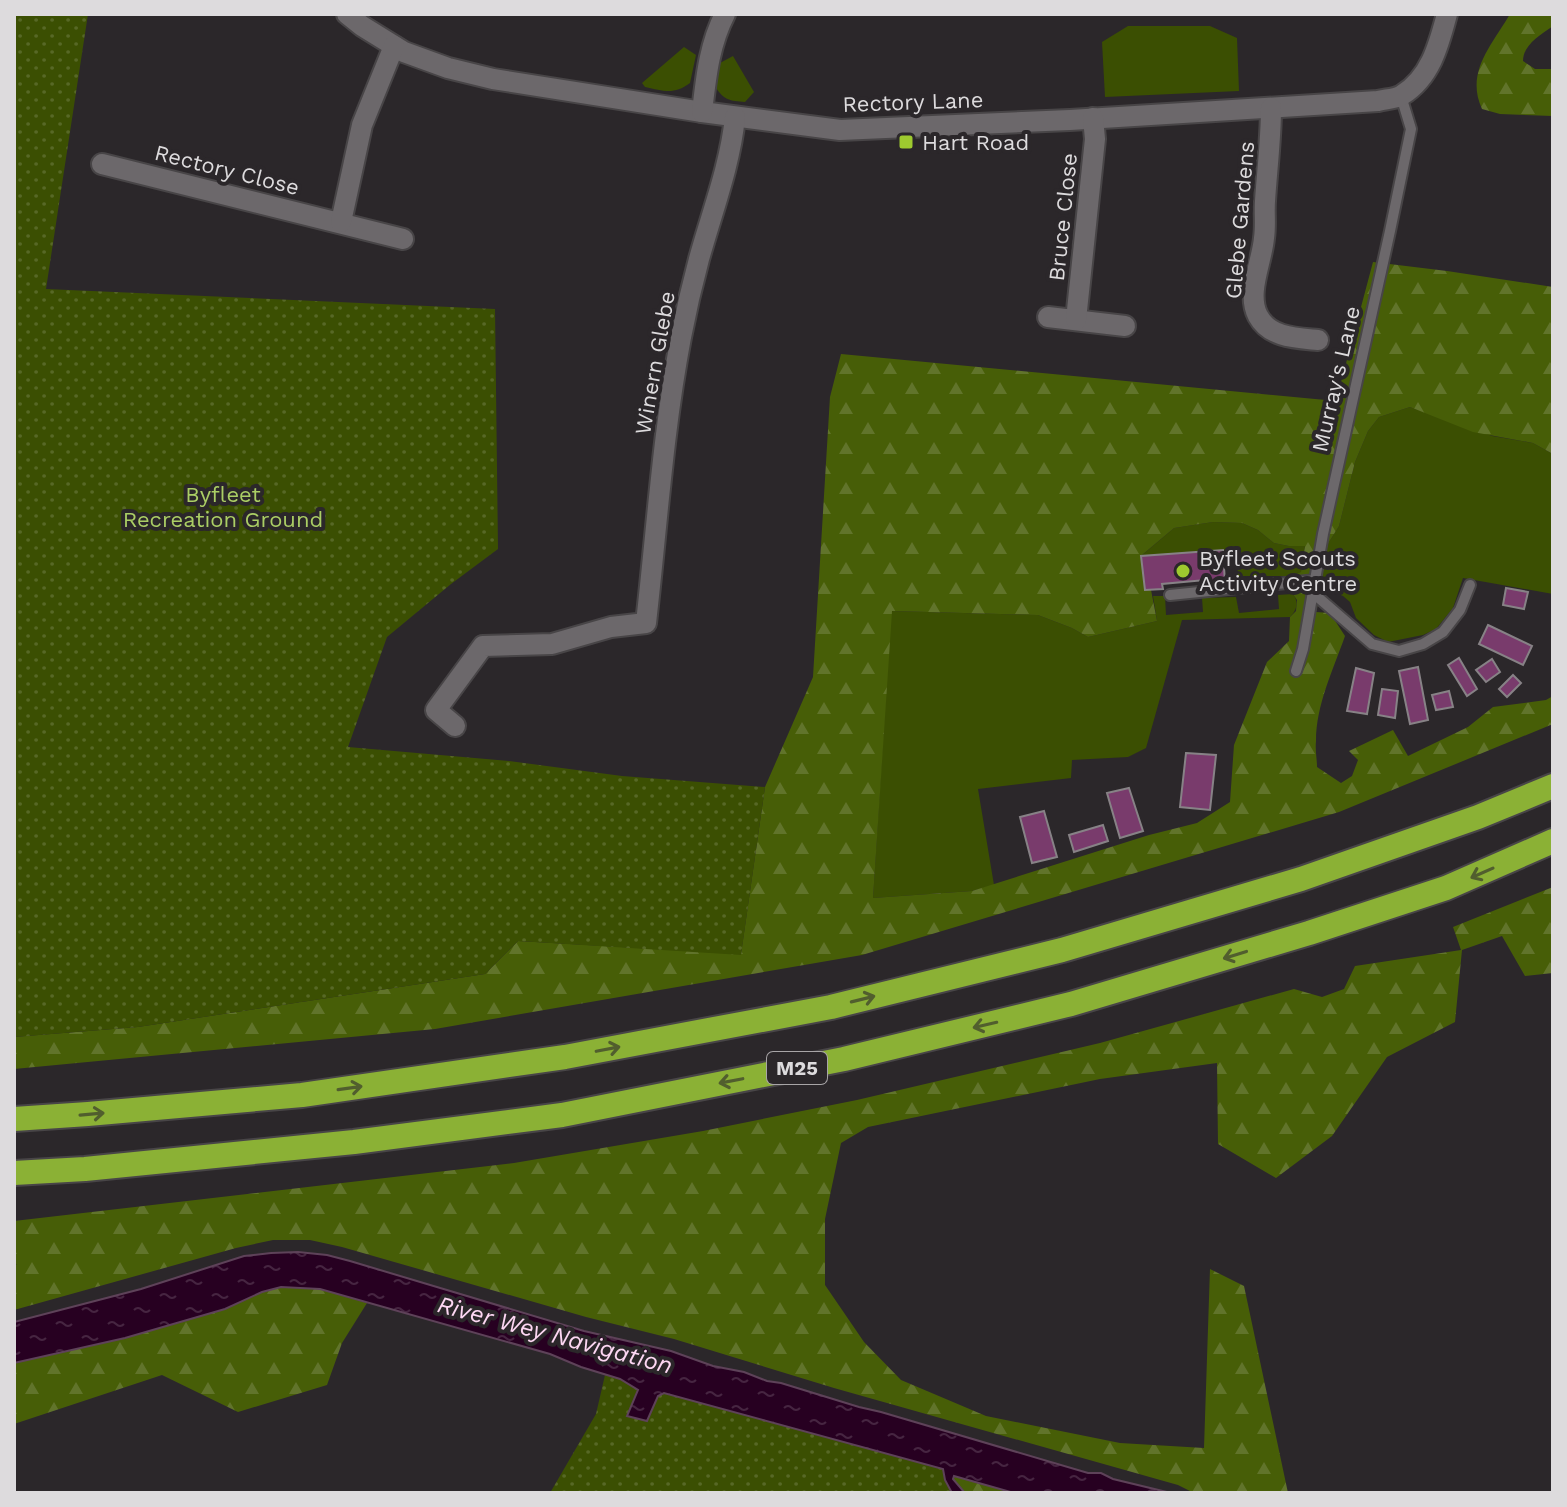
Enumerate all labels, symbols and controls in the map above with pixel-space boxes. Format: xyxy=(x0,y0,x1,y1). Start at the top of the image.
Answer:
street label: Rectory Lane xyxy=(842,87,984,117)
place label: Hart Road xyxy=(922,130,1029,155)
marker: Hart Road xyxy=(897,133,915,151)
street label: Rectory Close xyxy=(152,140,302,200)
street label: Glebe Gardens xyxy=(1221,140,1259,300)
street label: Bruce Close xyxy=(1044,152,1082,282)
street label: Winern Glebe xyxy=(630,289,680,437)
street label: Murray's Lane xyxy=(1307,304,1365,454)
park label: Byfleet Recreation Ground xyxy=(123,482,323,532)
place label: Byfleet Scouts Activity Centre xyxy=(1199,546,1357,596)
marker: Byfleet Scouts Activity Centre xyxy=(1174,562,1192,580)
one-way arrow xyxy=(1470,866,1494,881)
one-way arrow xyxy=(1223,948,1249,963)
one-way arrow xyxy=(849,991,875,1006)
one-way arrow xyxy=(972,1018,998,1033)
one-way arrow xyxy=(594,1041,620,1056)
road number: M25 xyxy=(767,1052,827,1084)
one-way arrow xyxy=(719,1074,744,1089)
one-way arrow xyxy=(337,1080,363,1095)
one-way arrow xyxy=(78,1106,105,1121)
water label: River Wey Navigation xyxy=(434,1290,676,1380)

